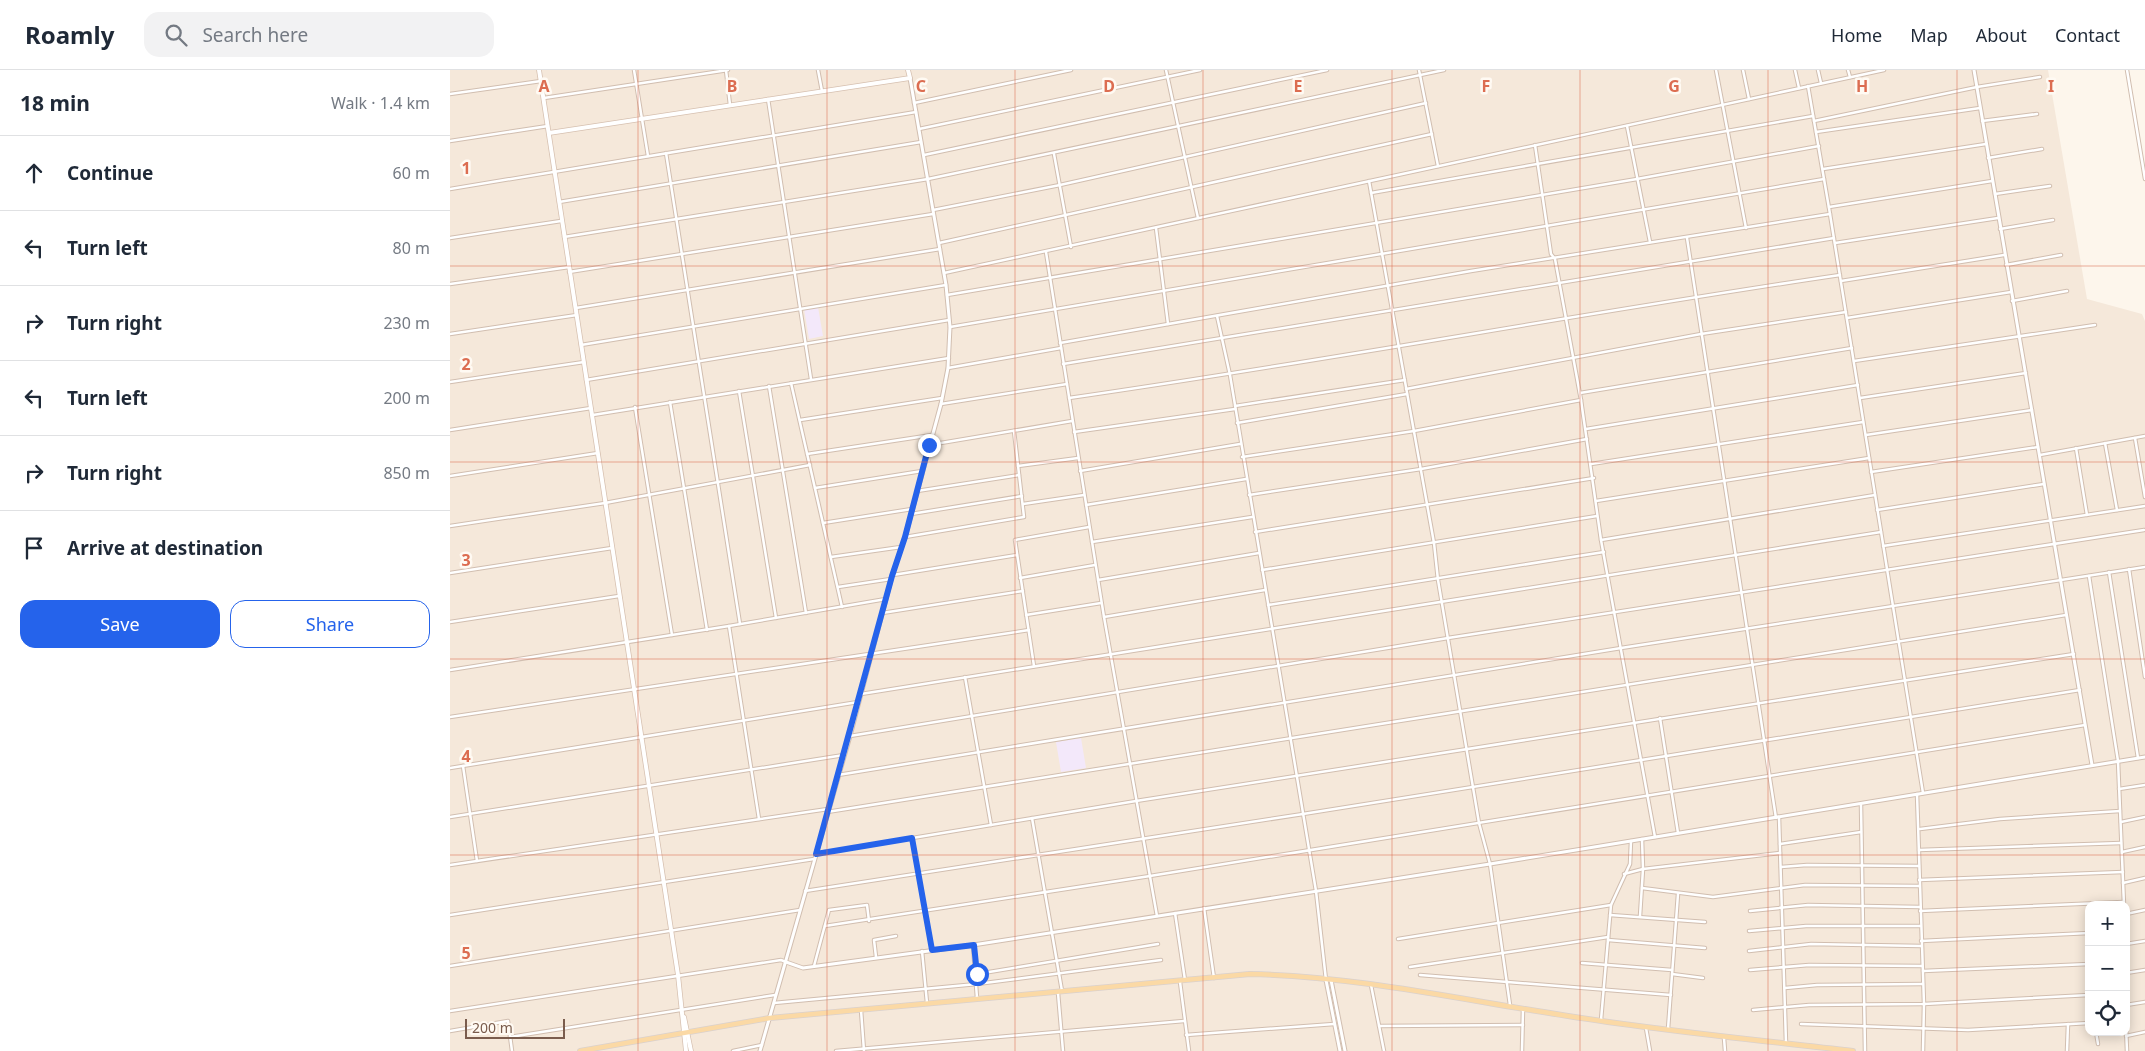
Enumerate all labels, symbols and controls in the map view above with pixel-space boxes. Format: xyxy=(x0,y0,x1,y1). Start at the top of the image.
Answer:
search box xyxy=(144,12,494,57)
text: Roamly xyxy=(25,18,114,51)
icon: search xyxy=(162,21,190,49)
text: Search here xyxy=(202,22,308,48)
text: Home xyxy=(1831,23,1882,47)
text: Map xyxy=(1910,23,1948,47)
text: About xyxy=(1976,23,2027,47)
text: Contact xyxy=(2055,23,2120,47)
text: A xyxy=(538,75,550,97)
text: B xyxy=(727,75,737,97)
text: C xyxy=(916,75,926,97)
text: D xyxy=(1103,75,1115,97)
text: E xyxy=(1294,75,1303,97)
text: F xyxy=(1482,75,1490,97)
text: G xyxy=(1668,75,1680,97)
text: H xyxy=(1856,75,1868,97)
text: I xyxy=(2048,75,2054,97)
text: 18 min xyxy=(20,89,90,117)
text: Walk · 1.4 km xyxy=(331,92,430,114)
text: 1 xyxy=(461,157,471,179)
icon: ahead xyxy=(20,159,48,187)
text: Continue xyxy=(67,160,153,186)
text: 60 m xyxy=(393,162,430,184)
icon: left xyxy=(20,234,48,262)
text: Turn left xyxy=(67,235,148,261)
text: 80 m xyxy=(393,237,430,259)
icon: right xyxy=(20,309,48,337)
text: Turn right xyxy=(67,310,162,336)
text: 230 m xyxy=(383,312,430,334)
text: 2 xyxy=(461,353,471,375)
icon: left xyxy=(20,384,48,412)
text: Turn left xyxy=(67,385,148,411)
text: 200 m xyxy=(383,387,430,409)
route end xyxy=(918,434,941,457)
icon: right xyxy=(20,459,48,487)
text: Turn right xyxy=(67,460,162,486)
text: 850 m xyxy=(383,462,430,484)
icon: arrive xyxy=(20,534,48,562)
text: Arrive at destination xyxy=(67,535,263,561)
text: 3 xyxy=(461,549,471,571)
button: Save xyxy=(20,600,220,648)
button: Share xyxy=(230,600,430,648)
text: 4 xyxy=(461,745,471,767)
map controls xyxy=(2085,901,2130,1036)
button: + xyxy=(2085,901,2130,946)
text: 5 xyxy=(461,942,471,964)
button: − xyxy=(2085,946,2130,991)
route start xyxy=(966,963,989,986)
button: locate xyxy=(2085,991,2130,1036)
scale bar xyxy=(465,1016,565,1039)
text: 200 m xyxy=(472,1018,513,1037)

